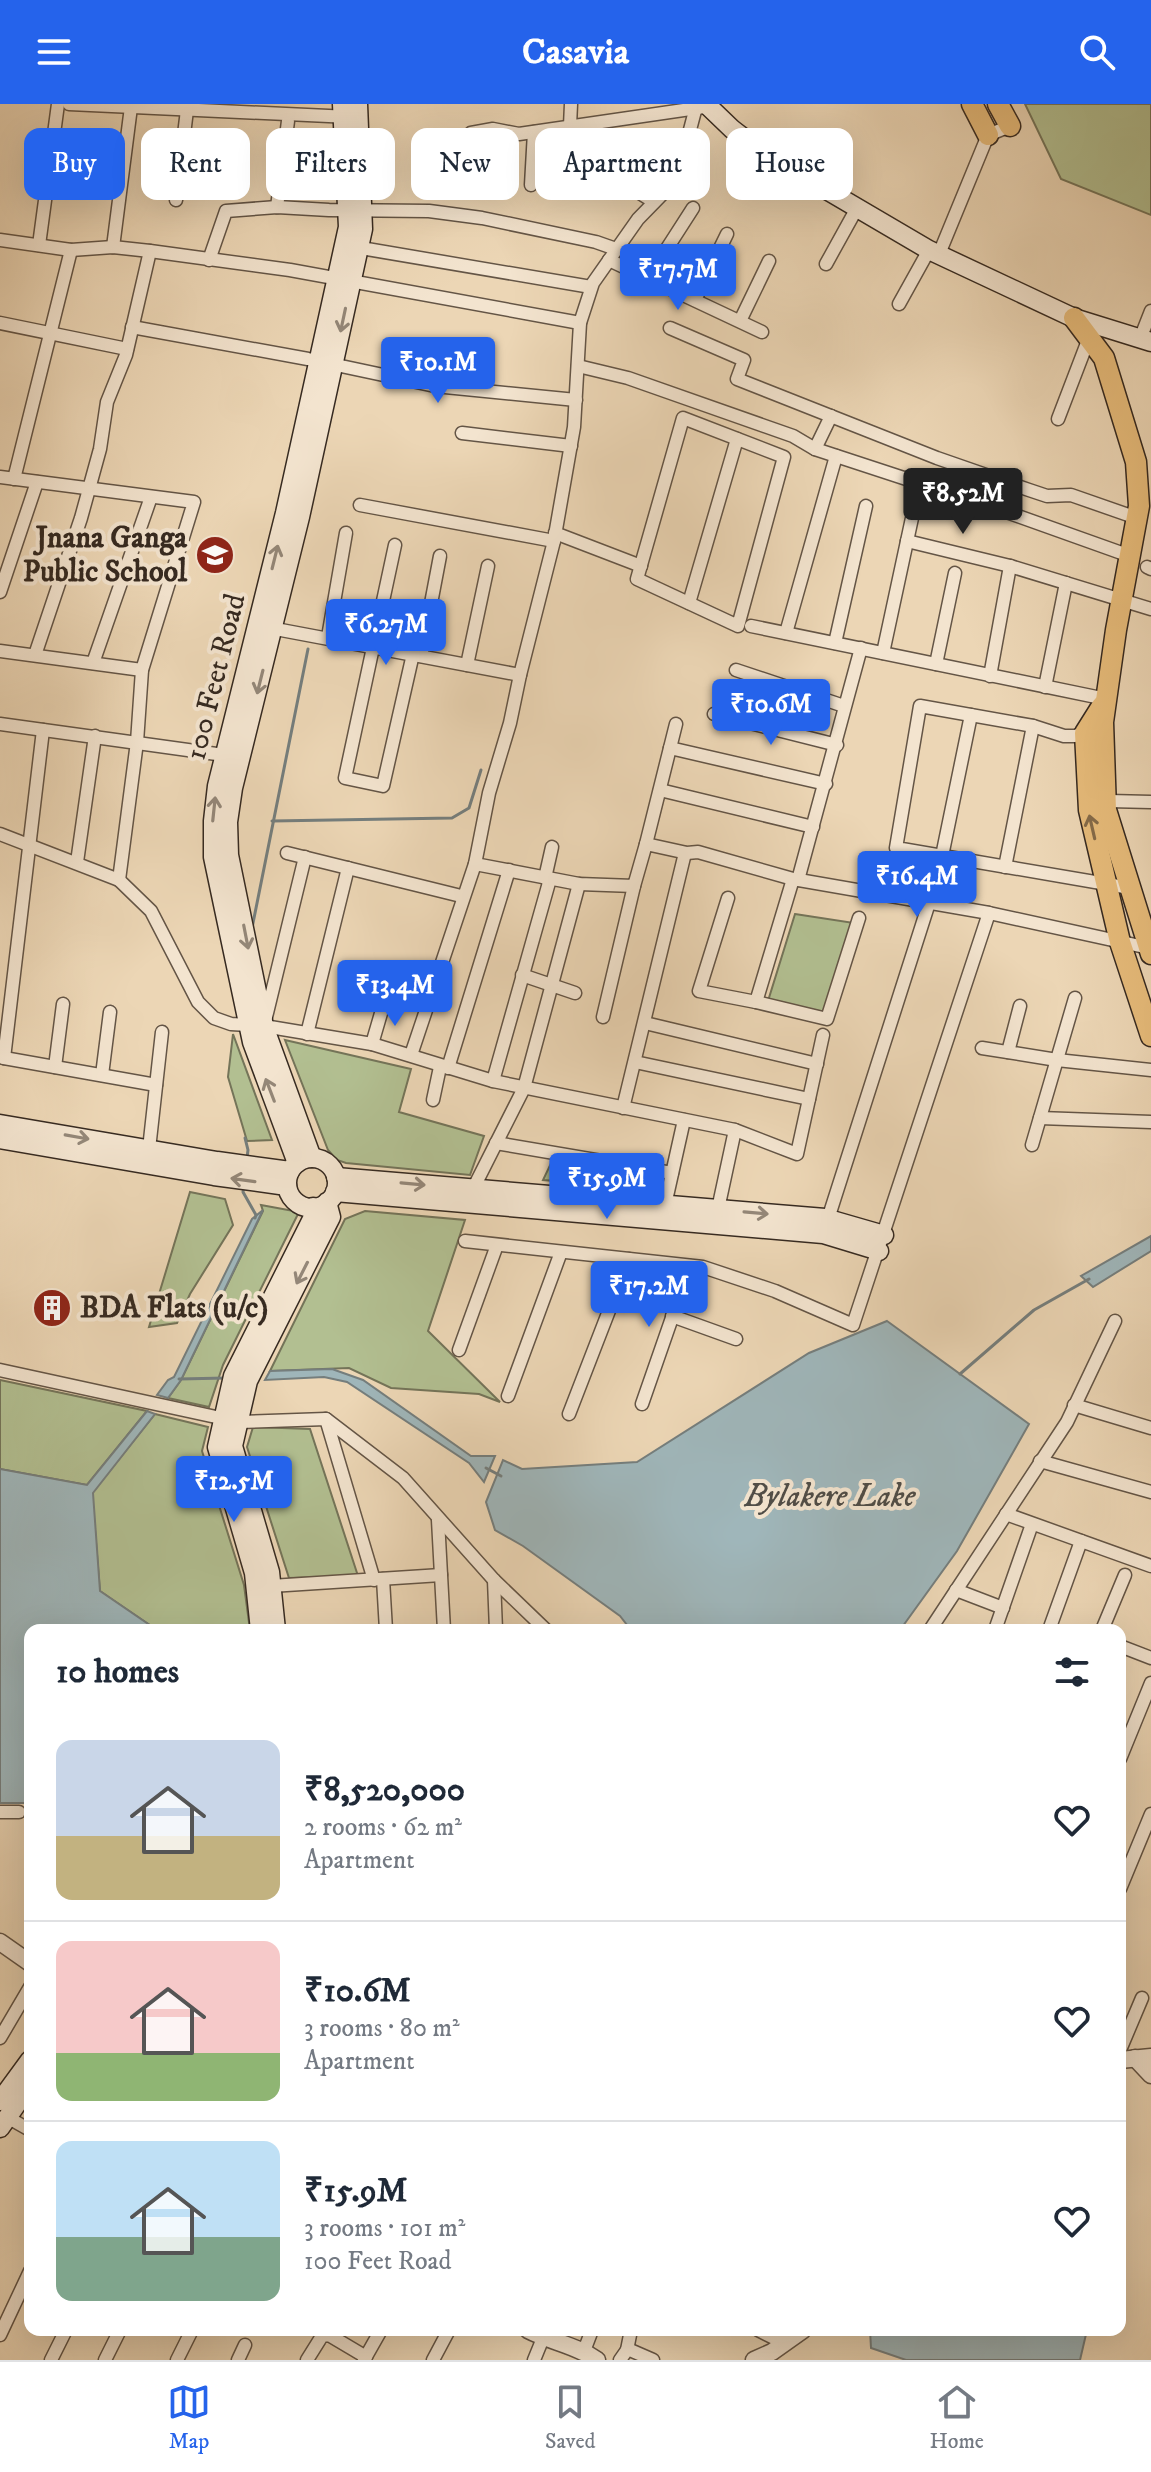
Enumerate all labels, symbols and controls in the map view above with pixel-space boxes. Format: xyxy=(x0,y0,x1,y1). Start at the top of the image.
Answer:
icon: menu xyxy=(32,30,76,74)
text: Casavia xyxy=(522,30,629,75)
icon: search xyxy=(1075,30,1119,74)
chip: Buy xyxy=(24,128,125,200)
chip: Rent xyxy=(141,128,250,200)
chip: Filters xyxy=(266,128,395,200)
chip: New xyxy=(411,128,519,200)
chip: Apartment xyxy=(535,128,710,200)
chip: House xyxy=(726,128,853,200)
pin: ₹17.7M xyxy=(613,244,743,312)
text: ₹17.7M xyxy=(638,253,718,286)
one-way arrow xyxy=(335,306,350,332)
pin: ₹10.1M xyxy=(373,337,503,405)
text: ₹10.1M xyxy=(399,346,477,379)
pin: ₹8.52M xyxy=(898,468,1028,536)
text: ₹8.52M xyxy=(921,477,1005,510)
place label: Jnana Ganga Public School xyxy=(23,520,188,591)
school or university icon: Jnana Ganga Public School xyxy=(194,534,236,576)
one-way arrow xyxy=(268,544,283,570)
street label: 100 Feet Road xyxy=(177,590,255,764)
pin: ₹6.27M xyxy=(321,599,451,667)
text: ₹6.27M xyxy=(344,608,428,641)
one-way arrow xyxy=(252,669,267,695)
pin: ₹10.6M xyxy=(706,679,836,747)
text: ₹10.6M xyxy=(730,688,812,721)
one-way arrow xyxy=(207,797,222,823)
one-way arrow xyxy=(1084,814,1099,840)
pin: ₹16.4M xyxy=(852,851,982,919)
text: ₹16.4M xyxy=(875,860,959,893)
one-way arrow xyxy=(239,923,254,949)
pin: ₹13.4M xyxy=(330,960,460,1028)
text: ₹13.4M xyxy=(355,969,435,1002)
one-way arrow xyxy=(262,1078,276,1103)
one-way arrow xyxy=(64,1130,89,1145)
pin: ₹15.9M xyxy=(542,1153,672,1221)
text: ₹15.9M xyxy=(567,1162,647,1195)
one-way arrow xyxy=(231,1172,256,1187)
one-way arrow xyxy=(399,1177,426,1192)
one-way arrow xyxy=(742,1205,769,1220)
one-way arrow xyxy=(294,1261,309,1285)
pin: ₹17.2M xyxy=(584,1261,714,1329)
text: ₹17.2M xyxy=(609,1270,689,1303)
building icon: BDA Flats (u/c) xyxy=(31,1287,73,1329)
place label: BDA Flats (u/c) xyxy=(80,1290,268,1327)
pin: ₹12.5M xyxy=(169,1456,299,1524)
text: ₹12.5M xyxy=(194,1465,274,1498)
water label: Bylakere Lake xyxy=(744,1477,916,1517)
icon: filters xyxy=(1050,1650,1094,1694)
text: 10 homes xyxy=(56,1651,179,1693)
text: ₹8,520,000 xyxy=(304,1769,465,1811)
icon: home xyxy=(120,1772,216,1868)
icon: heart xyxy=(1050,1798,1094,1842)
text: 2 rooms · 62 m² xyxy=(304,1811,462,1844)
text: Apartment xyxy=(304,1844,415,1877)
text: ₹10.6M xyxy=(304,1970,411,2012)
icon: home xyxy=(120,1973,216,2069)
icon: heart xyxy=(1050,1999,1094,2043)
text: 3 rooms · 80 m² xyxy=(304,2012,460,2045)
text: Apartment xyxy=(304,2045,415,2078)
text: ₹15.9M xyxy=(304,2170,408,2212)
icon: home xyxy=(120,2173,216,2269)
icon: heart xyxy=(1050,2199,1094,2243)
text: 3 rooms · 101 m² xyxy=(304,2212,465,2245)
text: 100 Feet Road xyxy=(304,2245,452,2278)
tab: Map xyxy=(167,2380,211,2455)
tab: Saved xyxy=(545,2380,596,2455)
tab: Home xyxy=(930,2380,984,2455)

